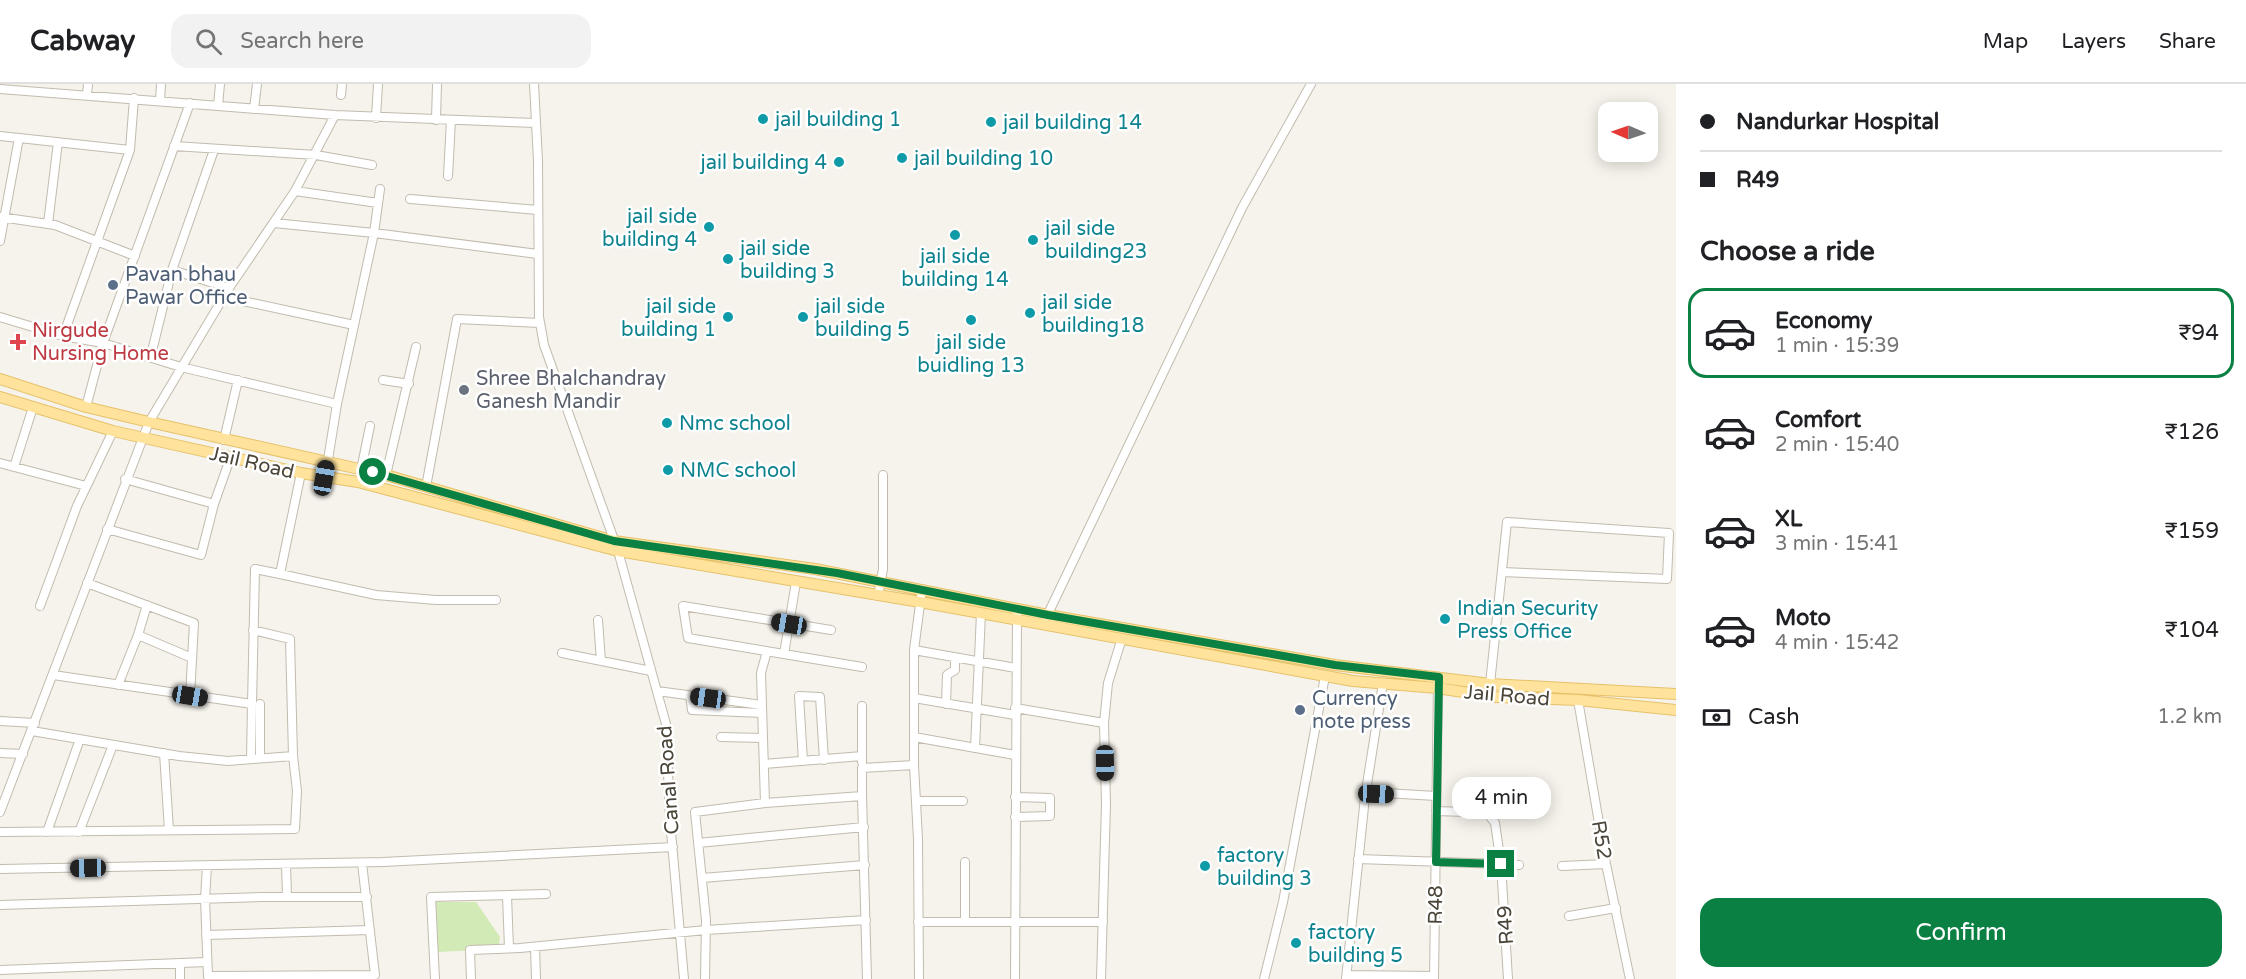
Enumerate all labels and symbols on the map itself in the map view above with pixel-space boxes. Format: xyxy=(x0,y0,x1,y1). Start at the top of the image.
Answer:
north arrow xyxy=(1598,102,1658,162)
place label: jail building 1 xyxy=(774,108,901,132)
place label: jail building 14 xyxy=(1002,111,1142,135)
marker: jail building 1 xyxy=(756,112,770,126)
marker: jail building 14 xyxy=(984,115,998,129)
place label: jail building 10 xyxy=(913,147,1053,171)
place label: jail building 4 xyxy=(700,151,827,175)
marker: jail building 10 xyxy=(895,151,909,165)
marker: jail building 4 xyxy=(832,155,846,169)
place label: jail side building 4 xyxy=(602,205,697,252)
place label: jail side building23 xyxy=(1044,217,1147,264)
marker: jail side building 4 xyxy=(702,220,716,234)
marker: jail side building 14 xyxy=(948,228,962,242)
marker: jail side building23 xyxy=(1026,233,1040,247)
place label: jail side building 3 xyxy=(739,237,835,284)
place label: jail side building 14 xyxy=(901,245,1009,292)
marker: jail side building 3 xyxy=(721,252,735,266)
place label: Pavan bhau Pawar Office xyxy=(125,263,248,310)
marker: Pavan bhau Pawar Office xyxy=(106,278,120,292)
place label: jail side building18 xyxy=(1041,291,1144,338)
place label: jail side building 1 xyxy=(621,295,716,342)
place label: jail side building 5 xyxy=(814,295,910,342)
marker: jail side building18 xyxy=(1023,306,1037,320)
marker: jail side building 1 xyxy=(721,310,735,324)
marker: jail side building 5 xyxy=(796,310,810,324)
marker: jail side buidling 13 xyxy=(964,313,978,327)
place label: Nirgude Nursing Home xyxy=(32,319,169,366)
place label: jail side buidling 13 xyxy=(917,331,1025,378)
marker: Nirgude Nursing Home xyxy=(9,333,27,351)
place label: Shree Bhalchandray Ganesh Mandir xyxy=(476,367,666,414)
marker: Shree Bhalchandray Ganesh Mandir xyxy=(457,383,471,397)
place label: Nmc school xyxy=(679,412,791,436)
marker: Nmc school xyxy=(660,416,674,430)
street label: Jail Road xyxy=(207,442,296,484)
route start xyxy=(359,458,386,485)
car xyxy=(312,459,336,497)
place label: NMC school xyxy=(680,459,796,483)
marker: NMC school xyxy=(661,463,675,477)
place label: Indian Security Press Office xyxy=(1457,597,1599,644)
car xyxy=(770,612,808,636)
marker: Indian Security Press Office xyxy=(1438,612,1452,626)
street label: Jail Road xyxy=(1463,680,1551,712)
car xyxy=(171,684,209,708)
car xyxy=(689,687,727,709)
place label: Currency note press xyxy=(1312,687,1411,734)
marker: Currency note press xyxy=(1293,703,1307,717)
street label: Canal Road xyxy=(653,725,685,835)
car xyxy=(1096,745,1114,781)
callout: 4 min xyxy=(1452,777,1550,819)
car xyxy=(1358,784,1394,804)
street label: R52 xyxy=(1586,819,1616,862)
place label: factory building 3 xyxy=(1217,844,1312,891)
route end xyxy=(1487,850,1514,877)
car xyxy=(70,859,106,877)
marker: factory building 3 xyxy=(1198,859,1212,873)
street label: R48 xyxy=(1424,885,1448,925)
street label: R49 xyxy=(1493,904,1519,945)
place label: factory building 5 xyxy=(1308,921,1403,968)
marker: factory building 5 xyxy=(1289,936,1303,950)

